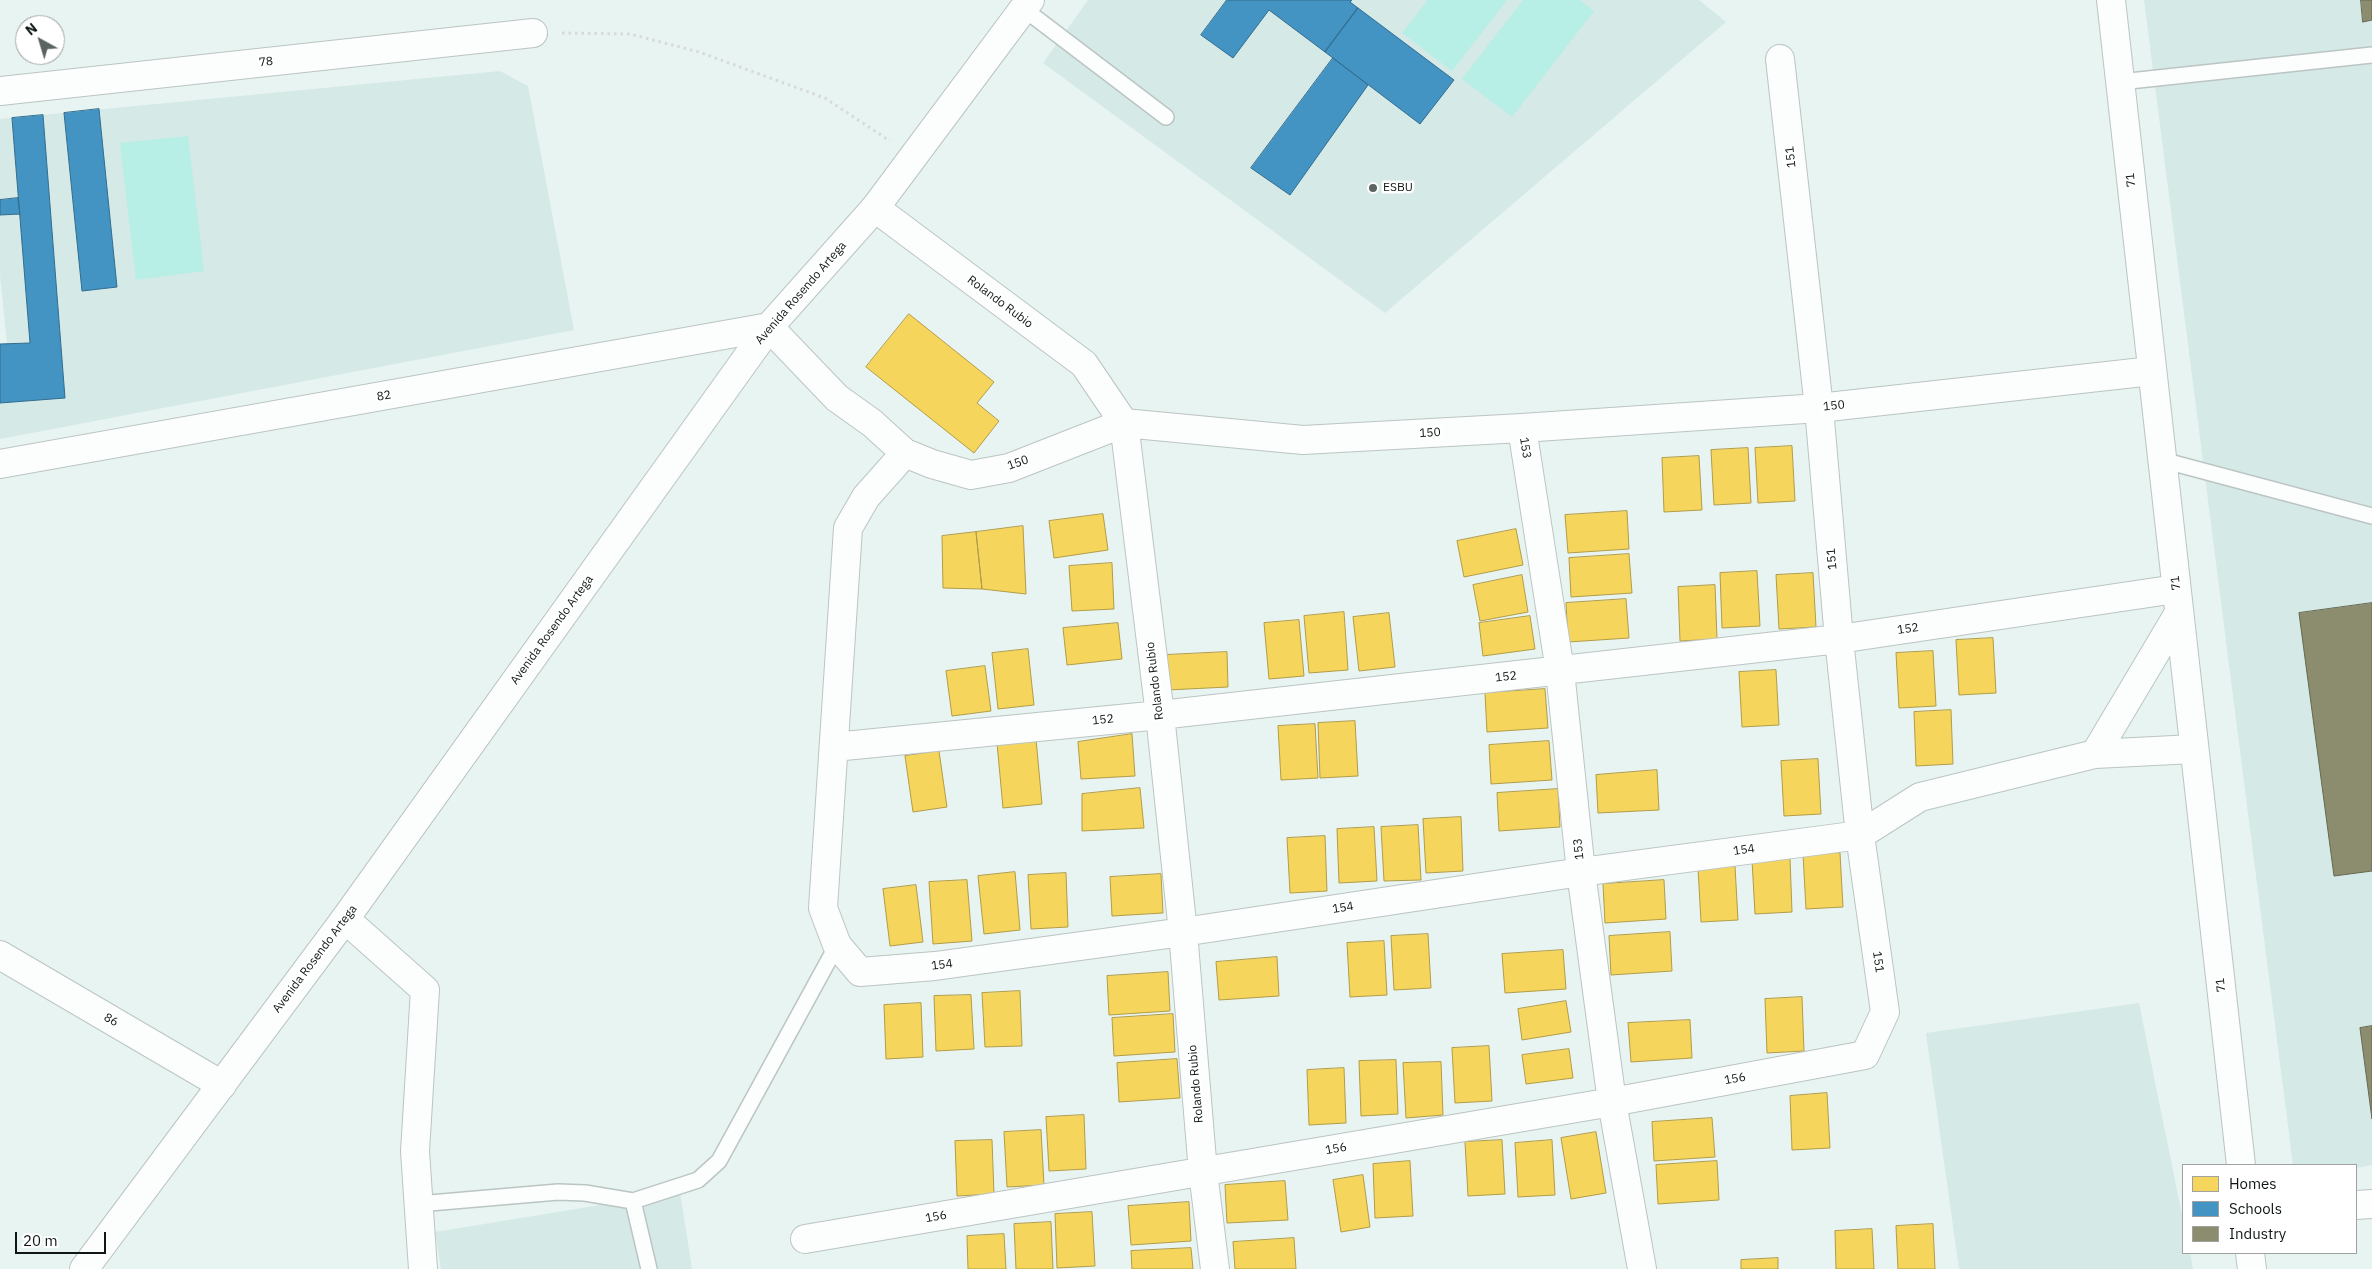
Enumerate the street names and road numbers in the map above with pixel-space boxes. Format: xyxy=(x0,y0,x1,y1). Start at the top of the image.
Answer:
street label: 78 xyxy=(258,54,274,70)
street label: 151 xyxy=(1783,146,1799,168)
street label: 71 xyxy=(2123,172,2139,188)
street label: Avenida Rosendo Artega xyxy=(752,239,850,347)
street label: Rolando Rubio xyxy=(964,273,1036,331)
street label: 82 xyxy=(376,388,392,404)
street label: 150 xyxy=(1823,398,1845,414)
street label: 150 xyxy=(1419,425,1441,441)
street label: 153 xyxy=(1516,436,1534,460)
street label: 150 xyxy=(1005,453,1031,473)
street label: 151 xyxy=(1824,548,1840,570)
street label: Avenida Rosendo Artega xyxy=(508,573,596,687)
street label: 71 xyxy=(2168,575,2184,591)
street label: 152 xyxy=(1896,620,1920,638)
street label: Rolando Rubio xyxy=(1143,641,1167,721)
street label: 152 xyxy=(1495,669,1517,685)
street label: 152 xyxy=(1092,712,1114,728)
street label: 153 xyxy=(1571,838,1587,860)
street label: 154 xyxy=(1732,841,1756,859)
street label: 154 xyxy=(1331,899,1355,917)
street label: Avenida Rosendo Artega xyxy=(270,902,360,1016)
street label: 151 xyxy=(1869,950,1887,974)
street label: 154 xyxy=(930,957,954,973)
street label: 71 xyxy=(2213,977,2229,993)
street label: 86 xyxy=(101,1010,121,1030)
street label: Rolando Rubio xyxy=(1185,1044,1207,1124)
street label: 156 xyxy=(1723,1070,1747,1088)
street label: 156 xyxy=(1324,1140,1348,1158)
street label: 156 xyxy=(924,1208,948,1226)

